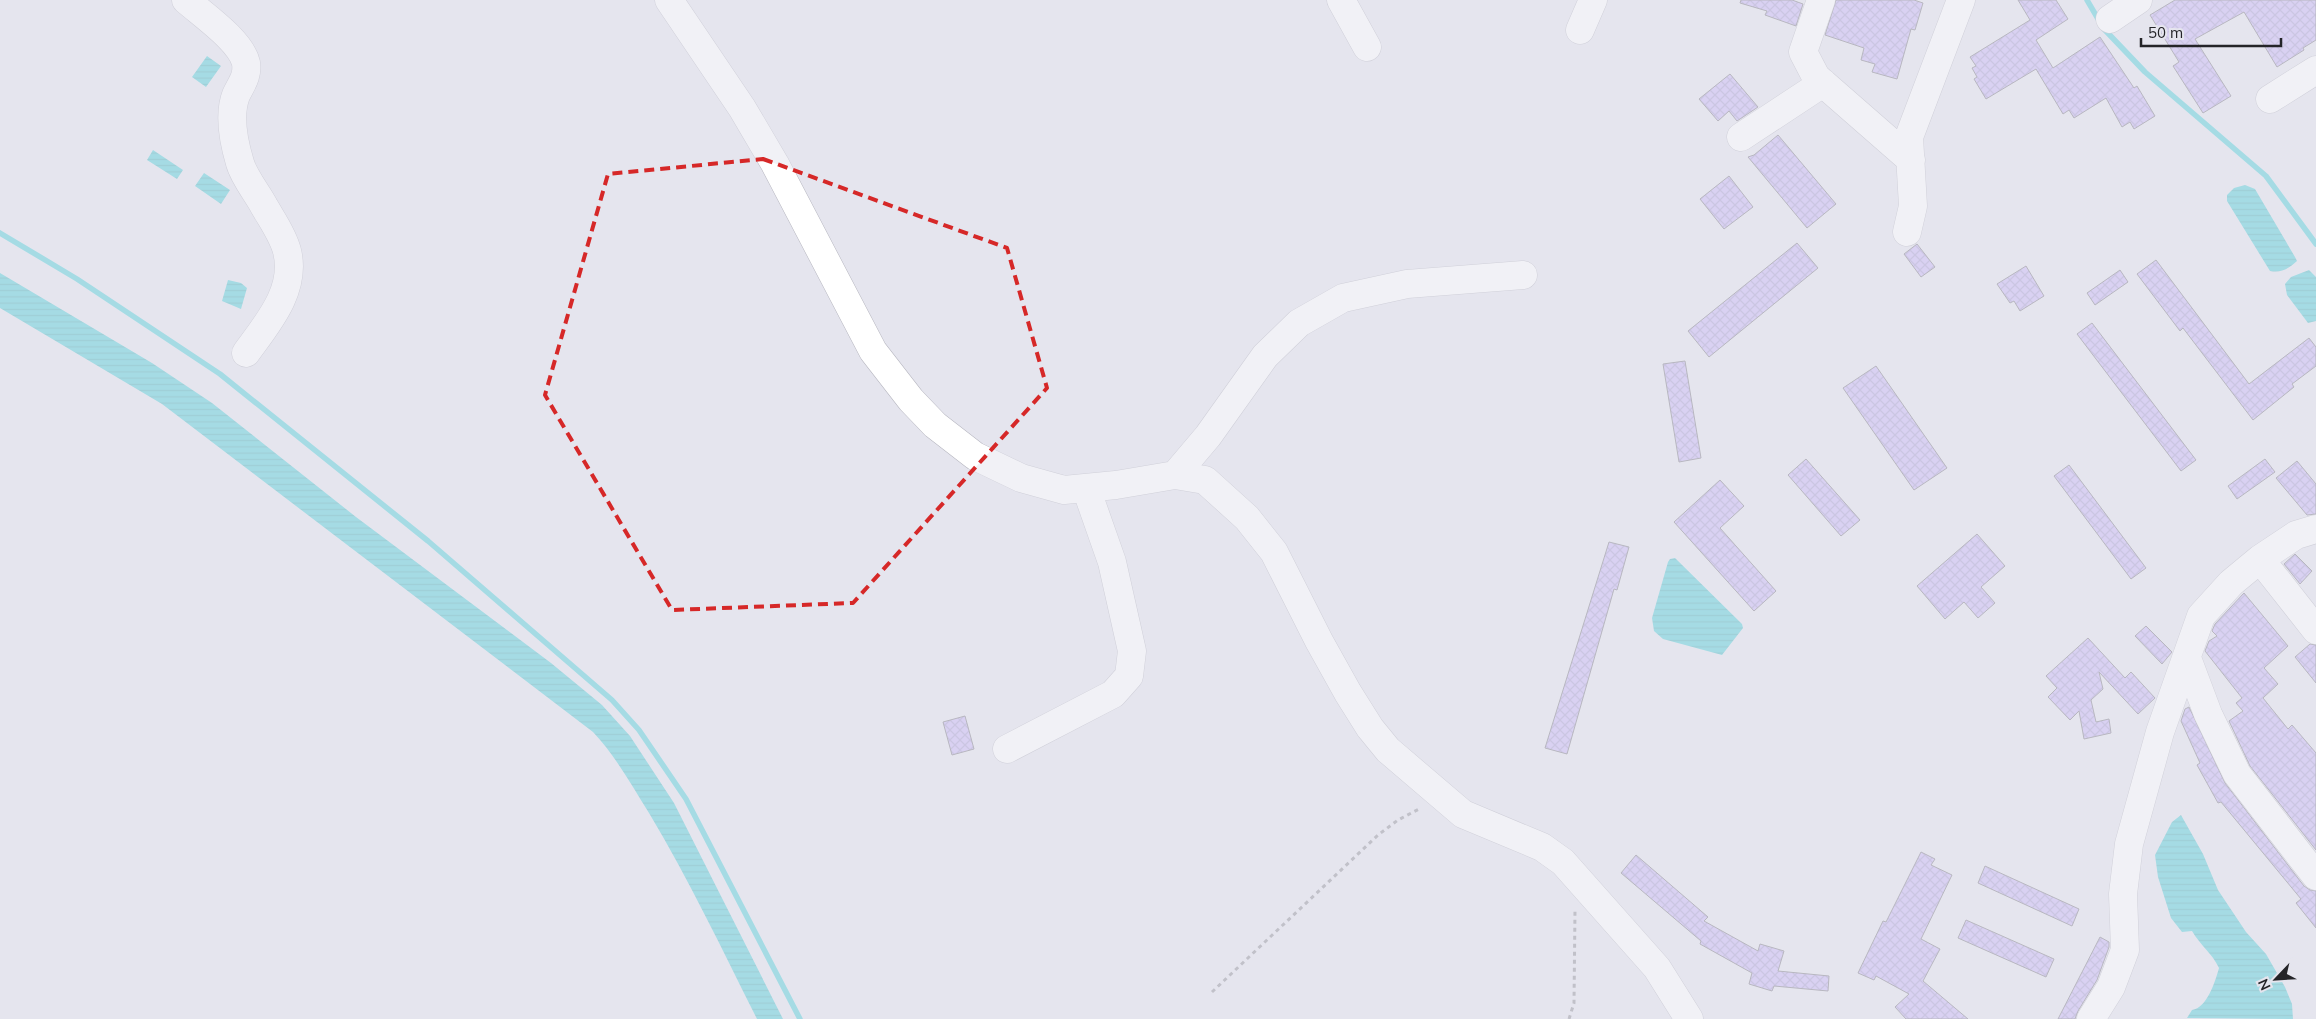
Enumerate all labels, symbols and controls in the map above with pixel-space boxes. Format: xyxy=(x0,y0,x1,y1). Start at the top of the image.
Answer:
scale bar xyxy=(2141,15,2281,47)
text: 50 m xyxy=(2148,23,2183,42)
north arrow xyxy=(2251,954,2301,1004)
text: N xyxy=(2254,976,2275,993)

